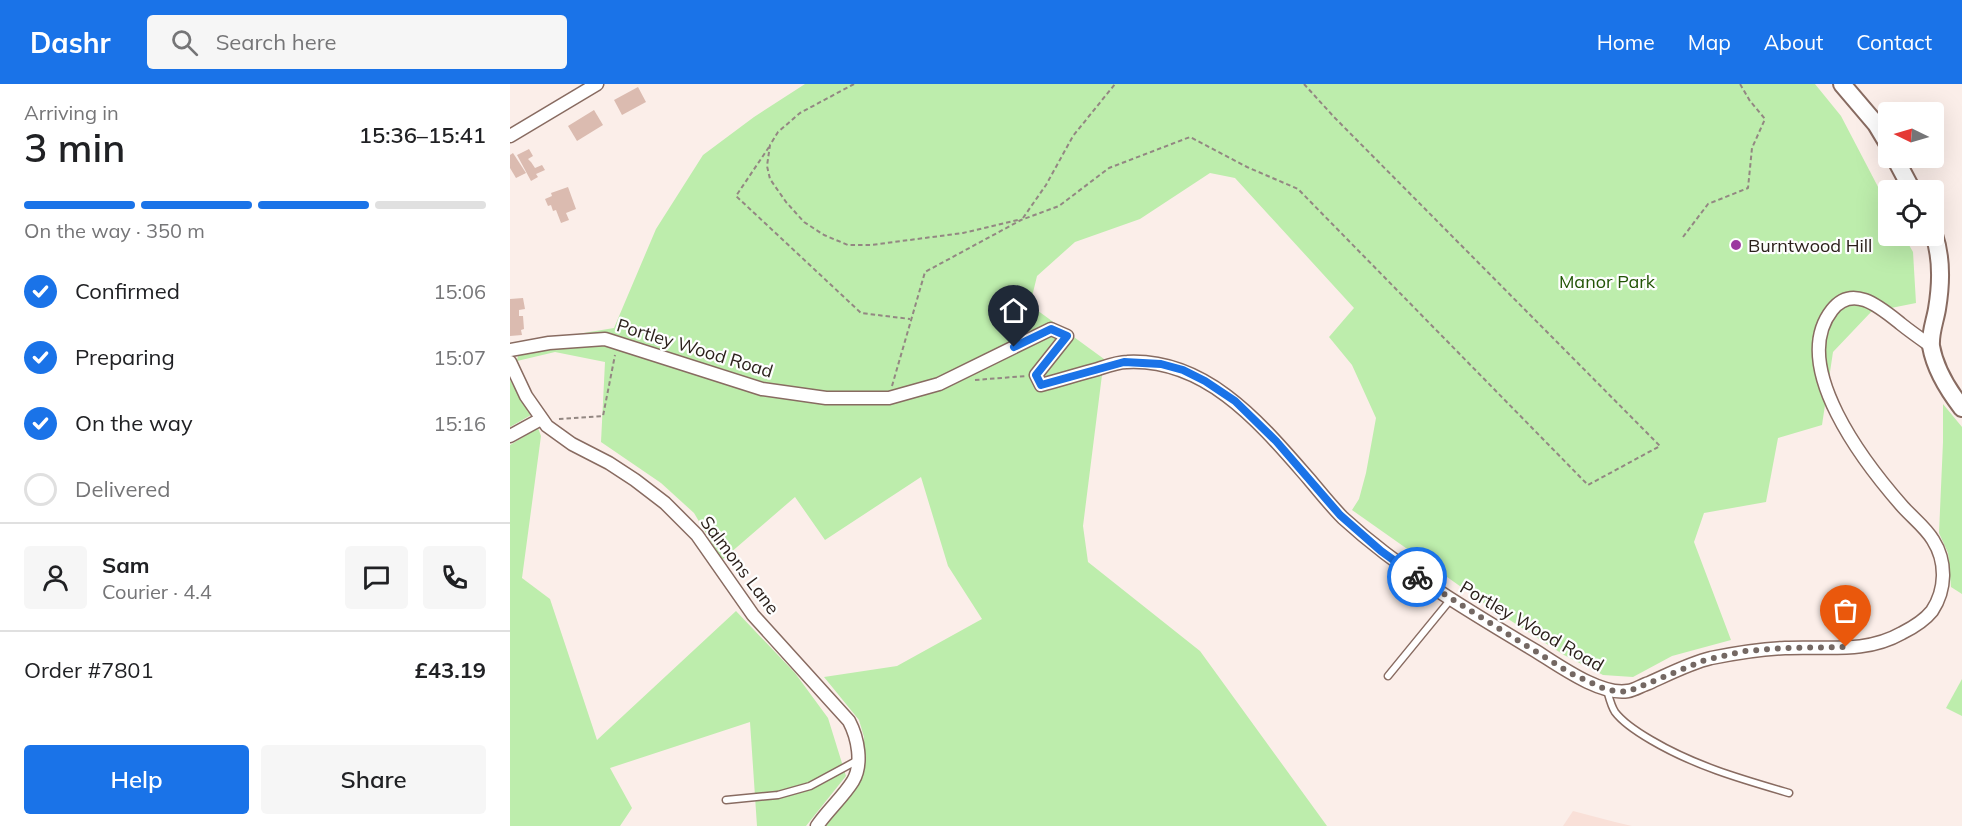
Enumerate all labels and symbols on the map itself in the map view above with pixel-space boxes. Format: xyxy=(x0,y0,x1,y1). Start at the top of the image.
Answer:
north arrow xyxy=(1878,102,1944,168)
place label: Burntwood Hill xyxy=(1748,234,1872,257)
marker: Burntwood Hill xyxy=(1729,238,1743,252)
park label: Manor Park xyxy=(1559,270,1656,293)
pin xyxy=(988,285,1039,347)
street label: Portley Wood Road xyxy=(614,313,776,383)
street label: Salmons Lane xyxy=(695,511,785,619)
courier xyxy=(1387,547,1447,607)
street label: Portley Wood Road xyxy=(1456,575,1608,677)
pin xyxy=(1820,585,1871,647)

